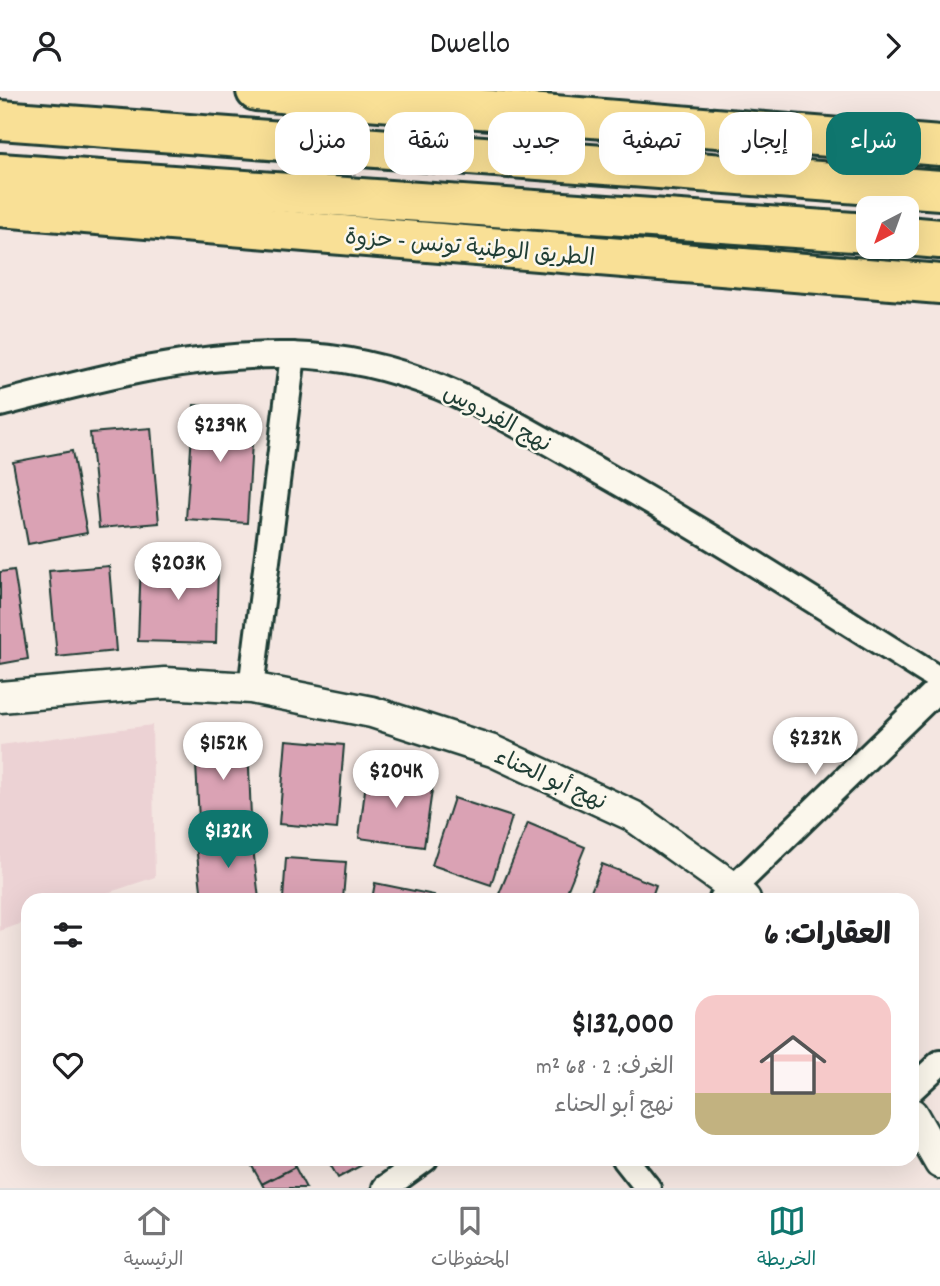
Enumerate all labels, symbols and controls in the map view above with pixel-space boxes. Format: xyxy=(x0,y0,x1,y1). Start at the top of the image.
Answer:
text: Dwello xyxy=(430,23,510,69)
icon: person xyxy=(28,27,66,65)
icon: forward xyxy=(874,27,912,65)
chip: منزل xyxy=(275,112,370,175)
chip: شقة xyxy=(384,112,474,175)
chip: جديد xyxy=(488,112,585,175)
chip: تصفية xyxy=(599,112,705,175)
chip: إيجار xyxy=(719,112,812,175)
chip: شراء xyxy=(826,112,921,175)
north arrow xyxy=(856,196,919,259)
map controls xyxy=(856,196,919,259)
street label: الطريق الوطنية تونس - حزوة xyxy=(343,222,596,277)
street label: نهج الفردوس xyxy=(436,378,556,462)
pin: $239K xyxy=(171,405,269,464)
text: $239K xyxy=(193,410,247,443)
pin: $203K xyxy=(129,543,227,602)
text: $203K xyxy=(150,548,206,581)
pin: $232K xyxy=(766,717,864,777)
pin: $152K xyxy=(174,723,272,782)
text: $232K xyxy=(789,723,841,756)
text: $152K xyxy=(199,728,247,761)
street label: نهج أبو الحناء xyxy=(488,741,612,821)
pin: $204K xyxy=(347,751,445,810)
text: $204K xyxy=(369,756,423,789)
pin: $132K xyxy=(179,811,277,870)
text: $132K xyxy=(204,816,252,849)
icon: filters xyxy=(49,916,87,954)
text: العقارات: 6 xyxy=(764,916,891,959)
text: $132,000 xyxy=(571,1005,674,1048)
icon: home xyxy=(751,1023,835,1107)
icon: heart xyxy=(49,1046,87,1084)
text: الغرف: 2 · 68 m² xyxy=(536,1052,674,1085)
text: نهج أبو الحناء xyxy=(554,1090,674,1123)
tab: الرئيسية xyxy=(124,1202,183,1275)
tab: المحفوظات xyxy=(431,1202,509,1275)
tab: الخريطة xyxy=(757,1202,816,1275)

